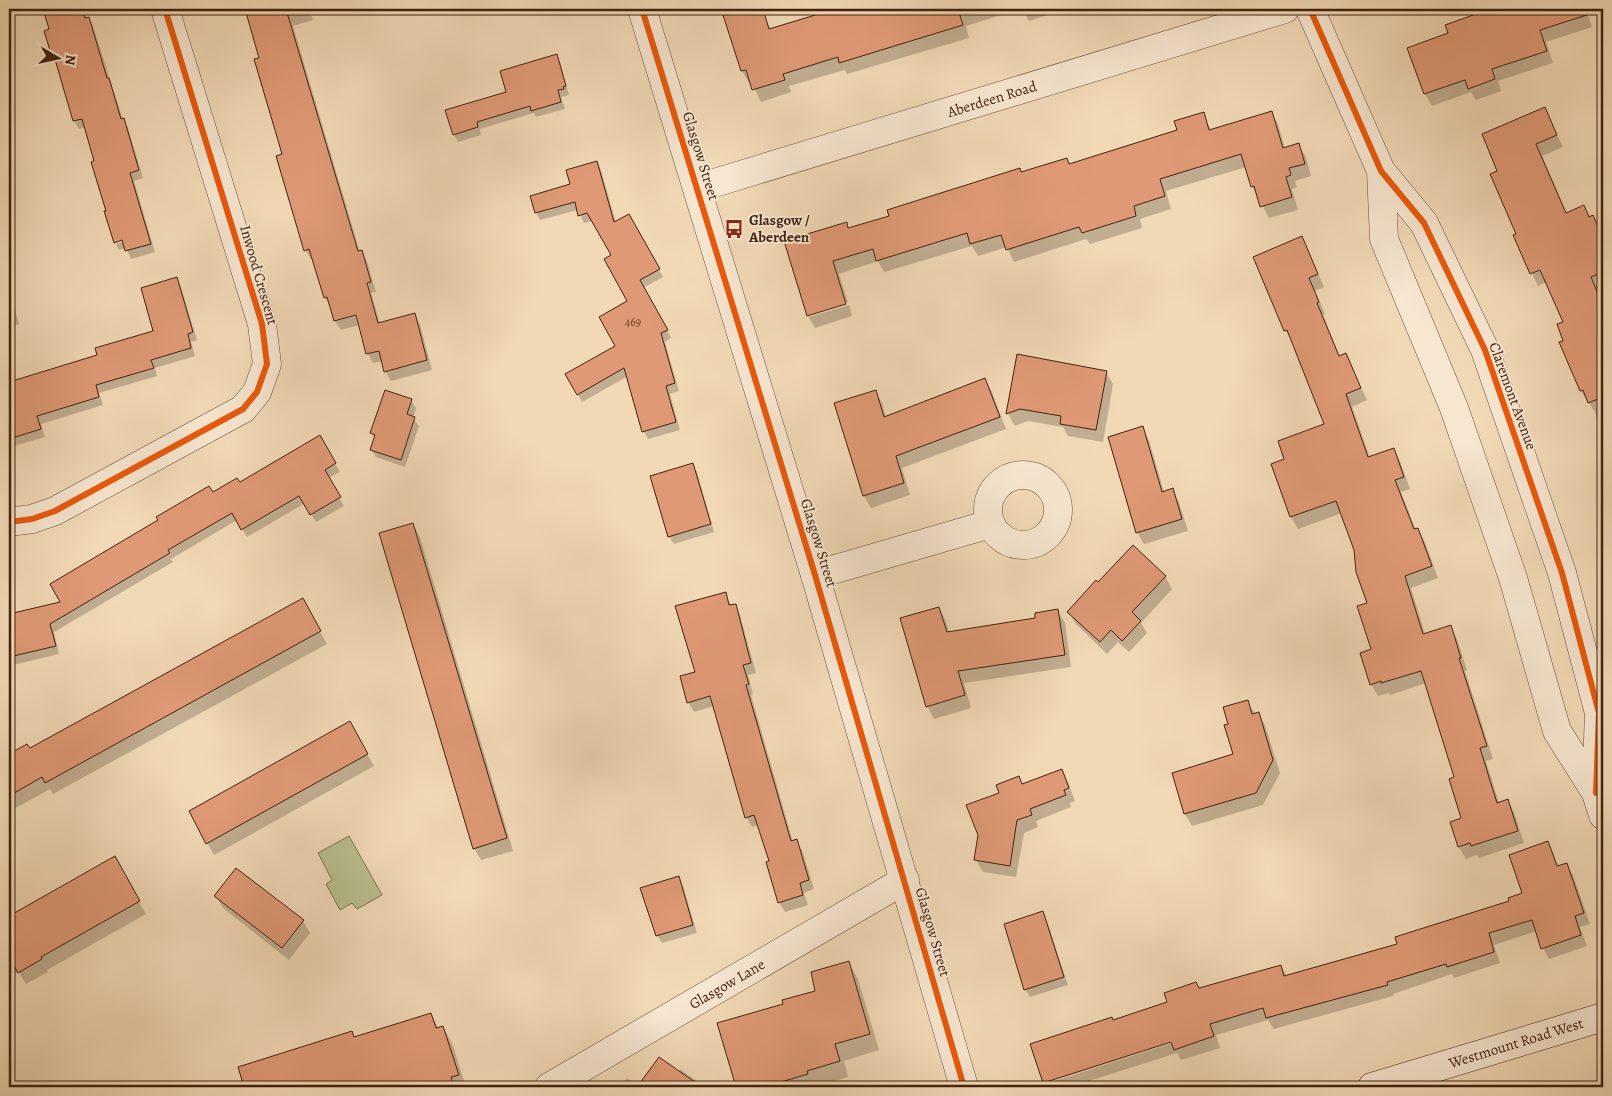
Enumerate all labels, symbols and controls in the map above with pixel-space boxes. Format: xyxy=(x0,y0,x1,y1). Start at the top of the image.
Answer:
north arrow xyxy=(32,32,82,82)
text: N xyxy=(60,53,81,66)
street label: Aberdeen Road xyxy=(944,76,1040,122)
street label: Glasgow Street xyxy=(678,109,724,203)
place label: Glasgow / Aberdeen xyxy=(748,210,810,247)
bus stop icon: Glasgow / Aberdeen xyxy=(723,218,745,240)
street label: Inwood Crescent xyxy=(235,223,283,327)
house number: 469 xyxy=(625,314,641,330)
street label: Claremont Avenue xyxy=(1484,339,1542,453)
street label: Glasgow Street xyxy=(796,496,842,590)
street label: Glasgow Street xyxy=(911,885,955,979)
street label: Glasgow Lane xyxy=(685,954,769,1014)
street label: Westmount Road West xyxy=(1445,1013,1586,1073)

